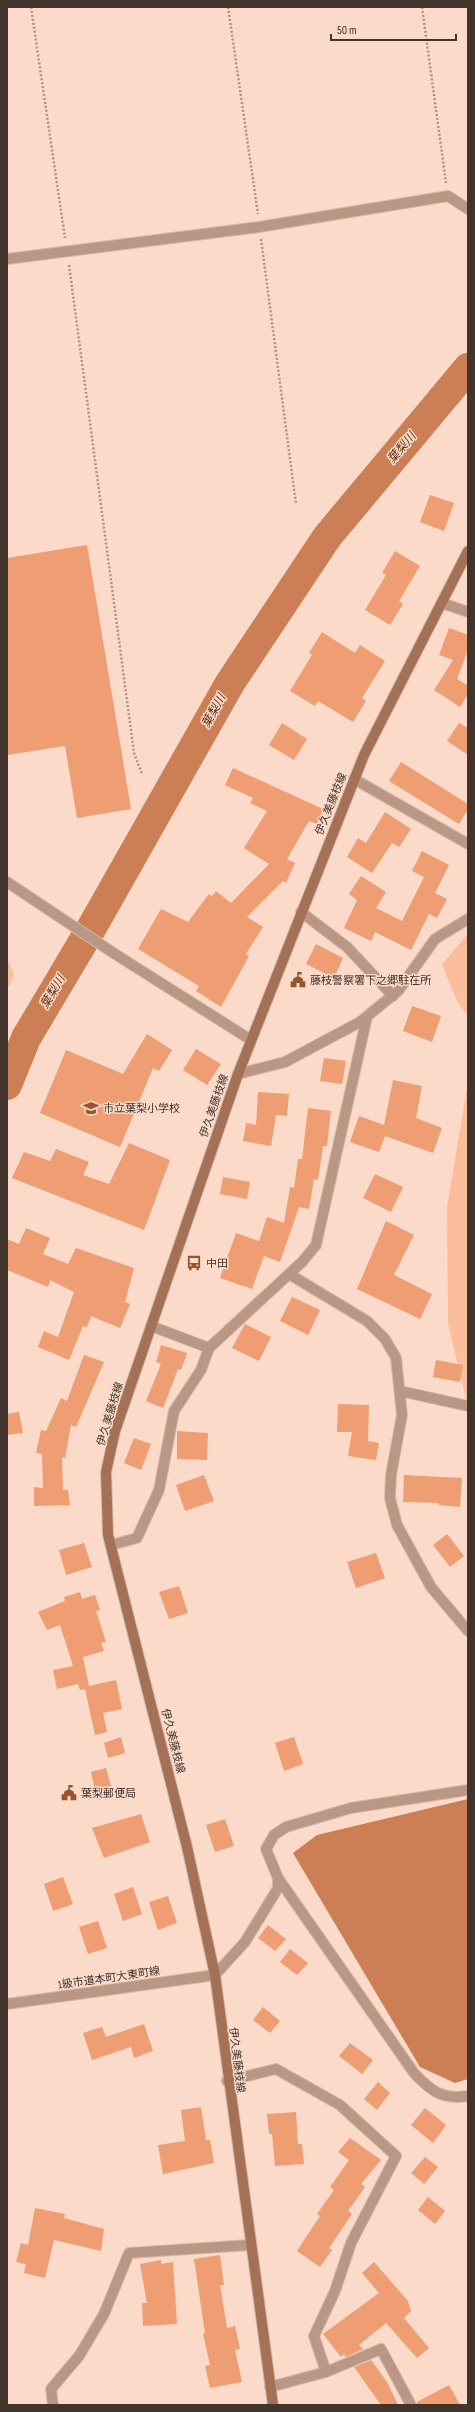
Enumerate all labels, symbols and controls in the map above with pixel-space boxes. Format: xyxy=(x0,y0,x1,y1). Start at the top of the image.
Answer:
scale bar xyxy=(331,16,456,42)
text: 50 m xyxy=(337,23,357,38)
water label: 葉梨川 xyxy=(385,428,421,467)
water label: 葉梨川 xyxy=(199,690,230,730)
street label: 伊久美藤枝線 xyxy=(313,771,349,837)
water label: 葉梨川 xyxy=(37,971,70,1011)
public building icon: 藤枝警察署下之郷駐在所 xyxy=(289,971,307,989)
place label: 藤枝警察署下之郷駐在所 xyxy=(310,974,432,987)
street label: 伊久美藤枝線 xyxy=(197,1073,231,1139)
school or university icon: 市立葉梨小学校 xyxy=(82,1099,100,1117)
place label: 市立葉梨小学校 xyxy=(103,1102,180,1115)
bus stop icon: 中田 xyxy=(185,1254,203,1272)
place label: 中田 xyxy=(206,1257,228,1270)
street label: 伊久美藤枝線 xyxy=(94,1381,126,1447)
street label: 伊久美藤枝線 xyxy=(159,1707,187,1775)
public building icon: 葉梨郵便局 xyxy=(60,1784,78,1802)
place label: 葉梨郵便局 xyxy=(81,1787,136,1800)
street label: 1級市道本町大東町線 xyxy=(57,1964,161,1992)
street label: 伊久美藤枝線 xyxy=(227,2026,247,2094)

